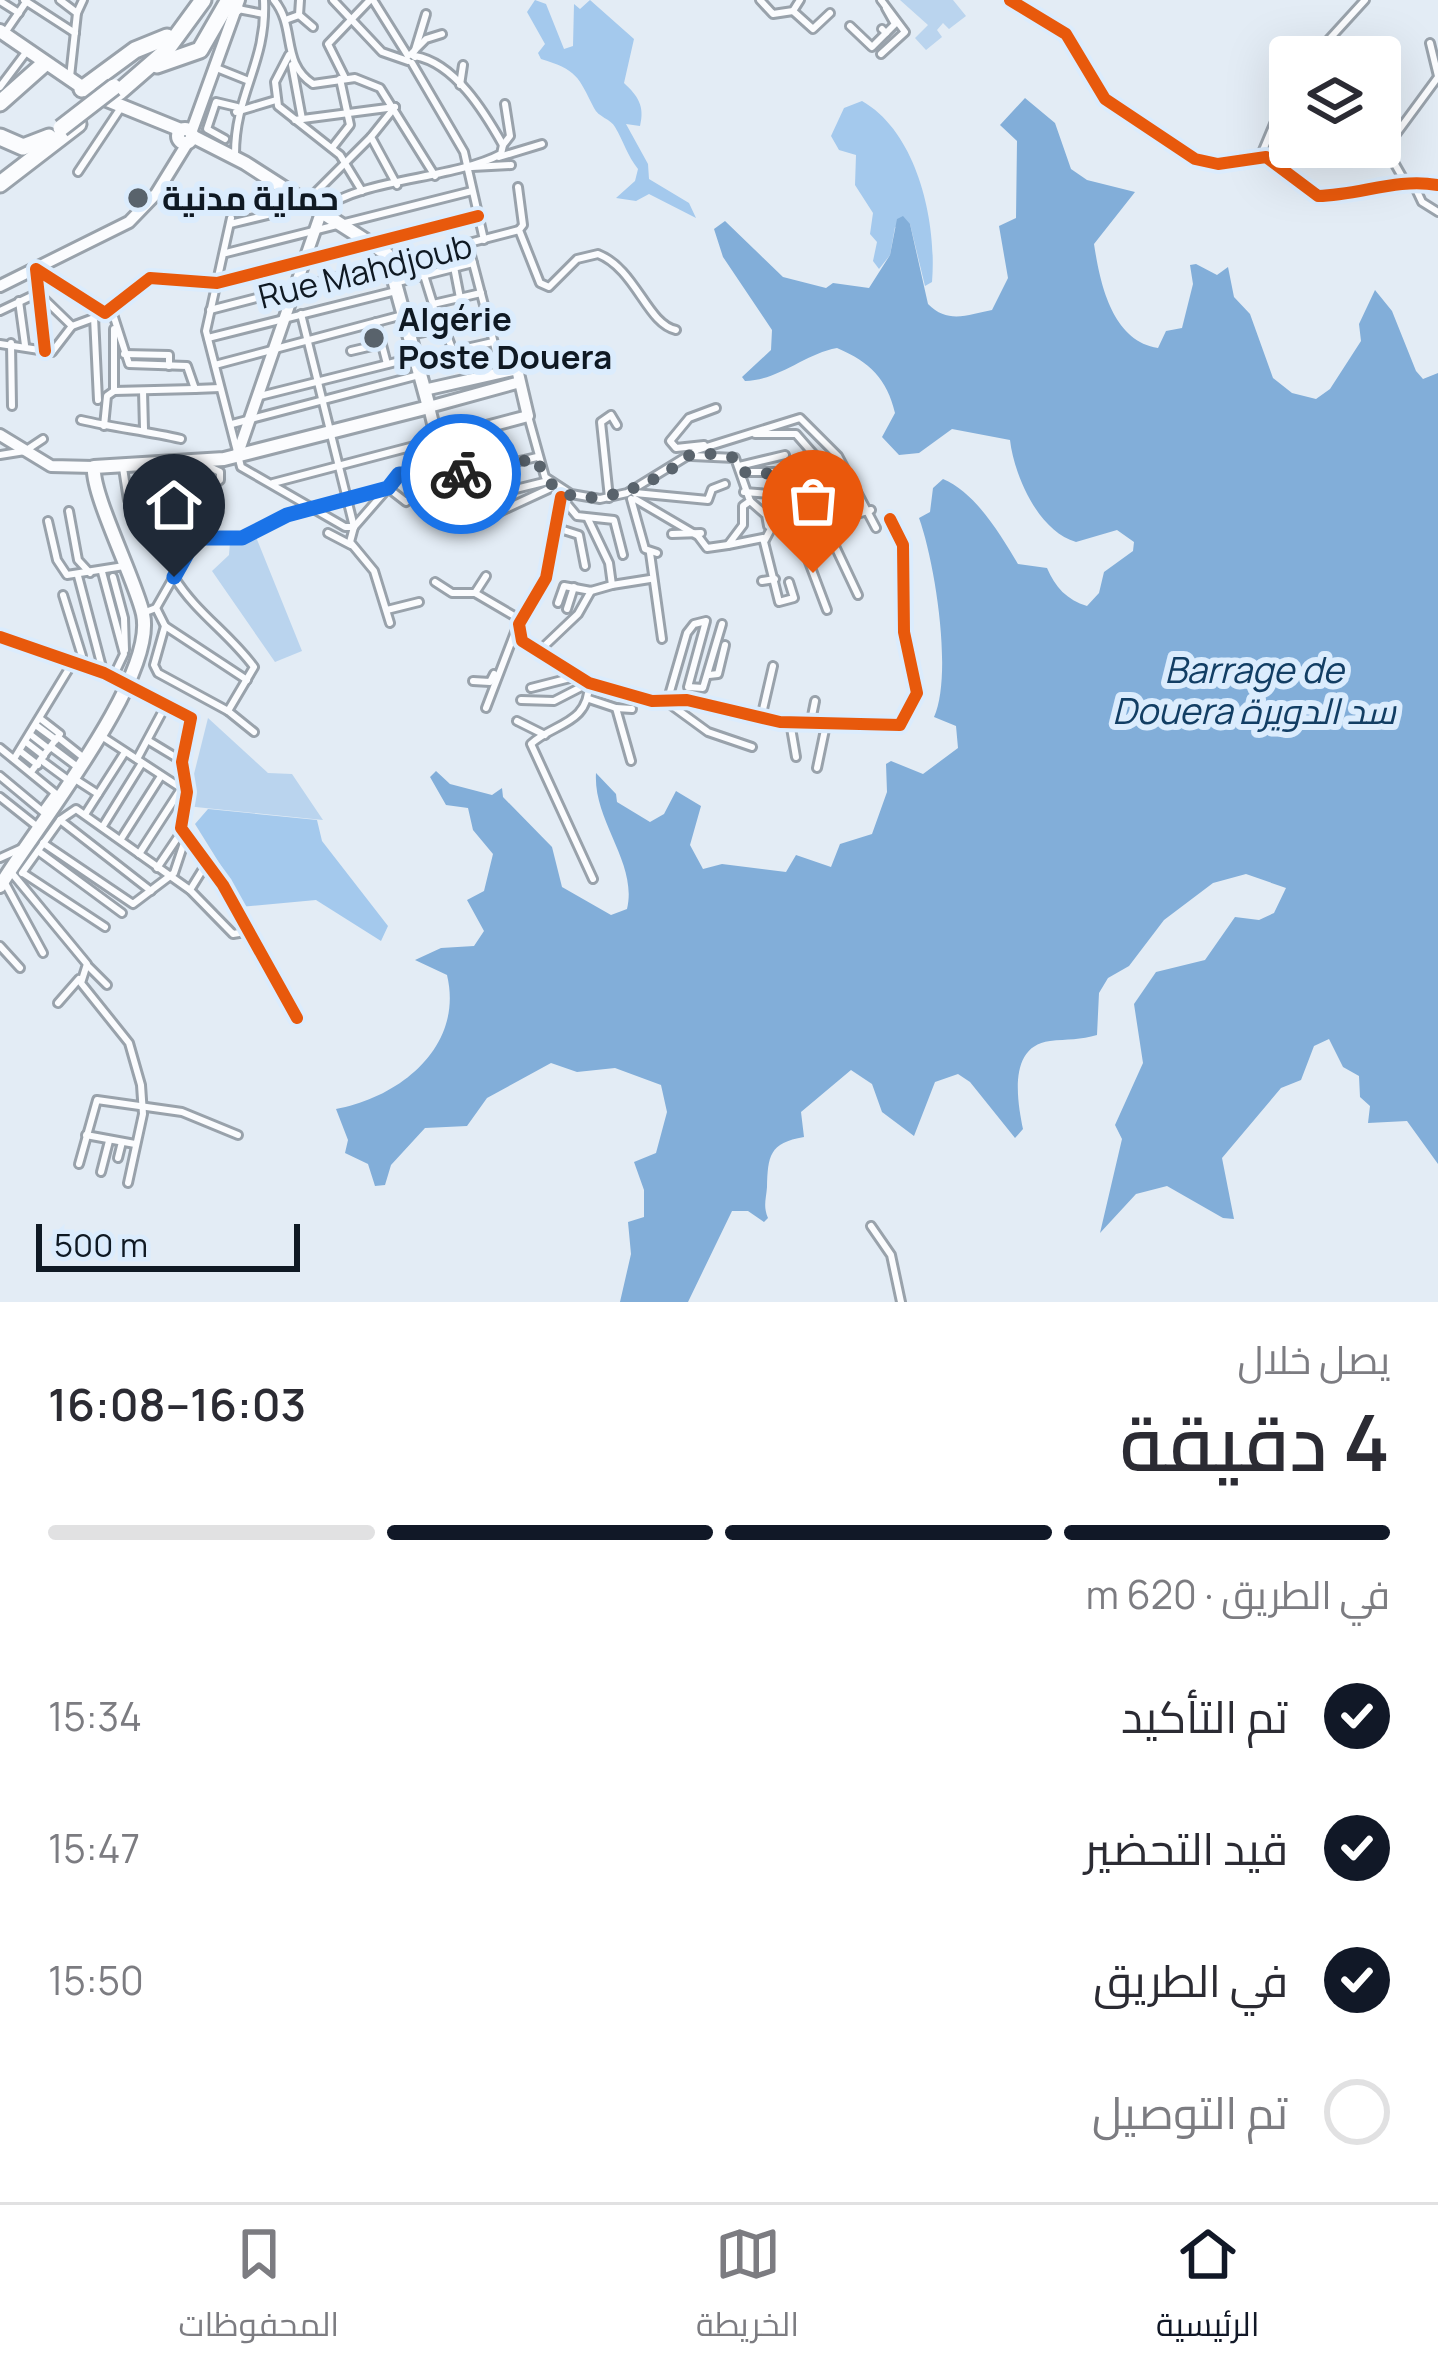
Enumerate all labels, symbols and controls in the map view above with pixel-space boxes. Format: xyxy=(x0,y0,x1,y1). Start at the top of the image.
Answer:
map controls xyxy=(1269,36,1401,168)
button: layers xyxy=(1269,36,1401,168)
place label: حماية مدنية xyxy=(162,175,339,220)
marker: حماية مدنية xyxy=(125,185,151,211)
street label: Rue Mahdjoub xyxy=(253,222,476,319)
place label: Algérie Poste Douera xyxy=(398,296,612,379)
marker: Algérie Poste Douera xyxy=(361,325,387,351)
courier xyxy=(401,414,521,534)
icon: bike xyxy=(428,441,494,507)
pin xyxy=(762,450,864,573)
pin xyxy=(123,454,225,577)
icon: bag xyxy=(780,468,846,534)
icon: home xyxy=(141,472,207,538)
water label: Barrage de Douera سد الدويرة xyxy=(1112,645,1397,735)
scale bar xyxy=(36,1218,300,1271)
text: 500 m xyxy=(54,1222,148,1267)
text: يصل خلال xyxy=(1237,1332,1390,1386)
text: 16:03–16:08 xyxy=(48,1373,306,1435)
text: 4 دقيقة xyxy=(1120,1388,1390,1494)
text: في الطريق · 620 m xyxy=(1086,1567,1390,1621)
icon: check xyxy=(1324,1683,1390,1749)
text: تم التأكيد xyxy=(1121,1685,1288,1747)
text: 15:34 xyxy=(48,1689,142,1743)
icon: check xyxy=(1324,1815,1390,1881)
text: قيد التحضير xyxy=(1084,1817,1288,1879)
text: 15:47 xyxy=(48,1821,140,1875)
icon: check xyxy=(1324,1947,1390,2013)
text: في الطريق xyxy=(1093,1949,1288,2011)
text: 15:50 xyxy=(48,1953,144,2007)
text: تم التوصيل xyxy=(1092,2081,1288,2143)
tab: المحفوظات xyxy=(179,2221,339,2355)
tab: الخريطة xyxy=(696,2221,799,2355)
tab: الرئيسية xyxy=(1156,2221,1260,2355)

